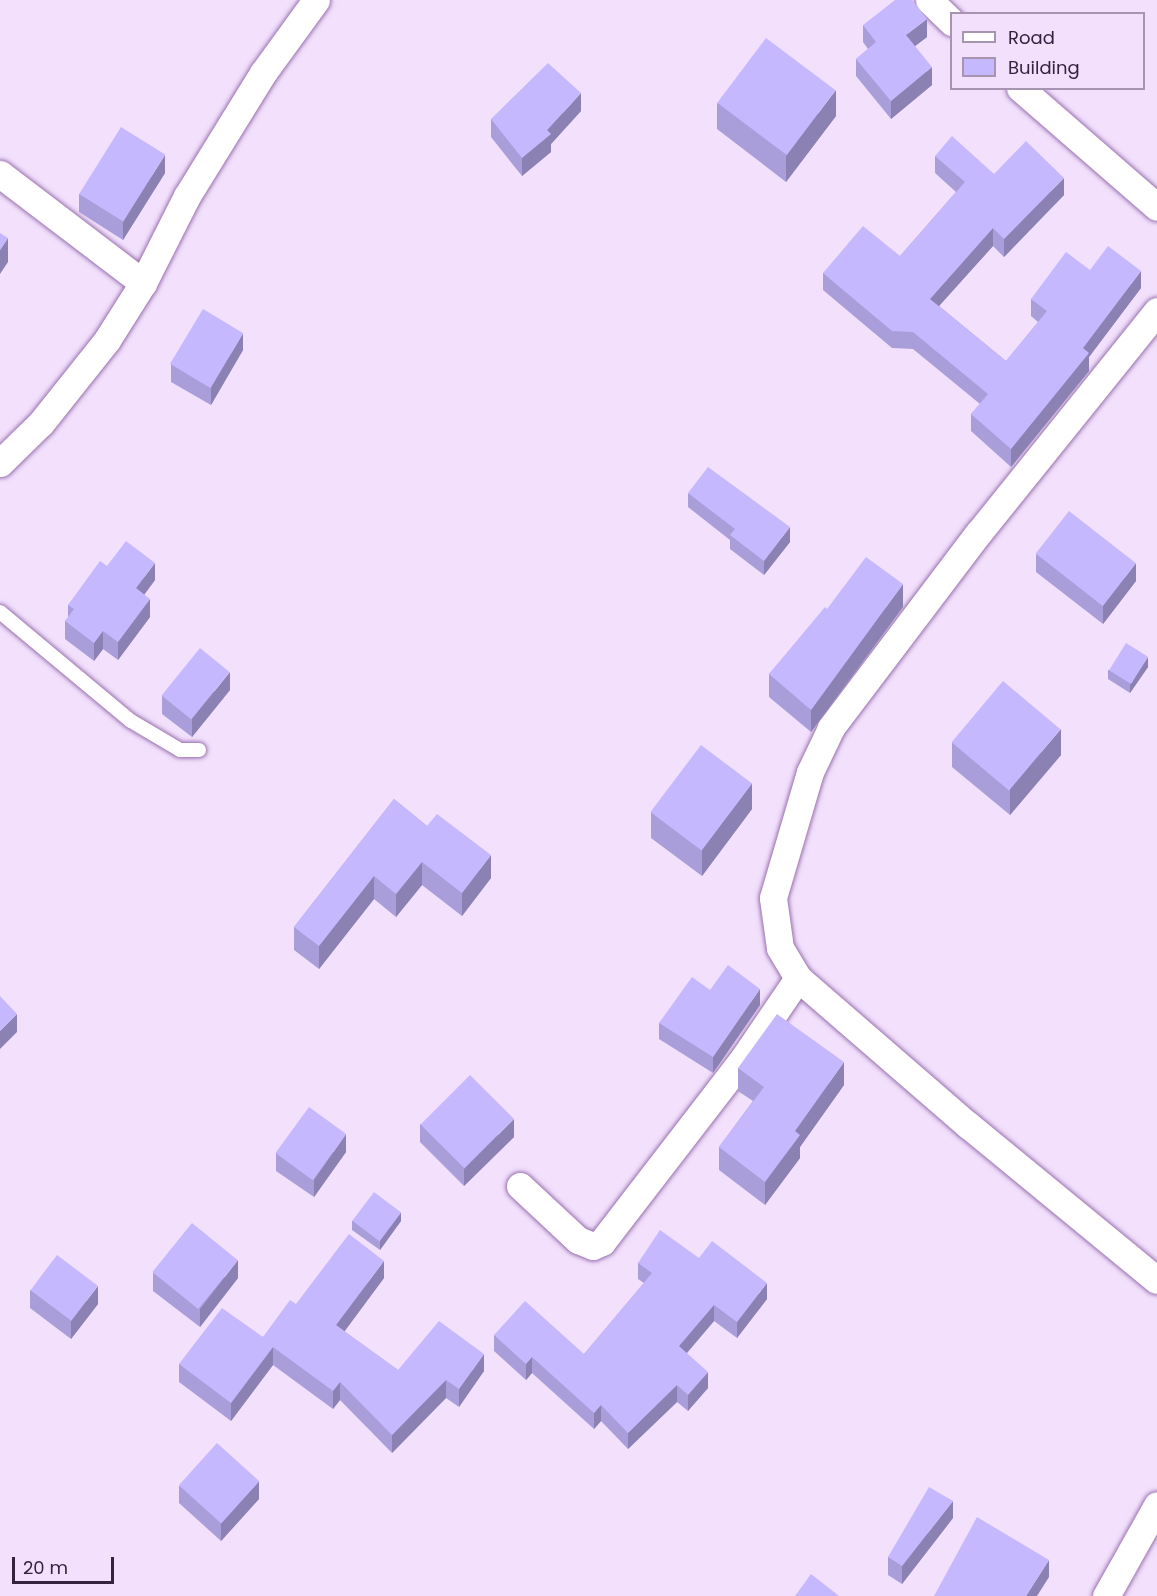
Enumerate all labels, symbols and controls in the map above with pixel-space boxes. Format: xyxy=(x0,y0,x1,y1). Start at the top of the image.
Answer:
legend xyxy=(950,12,1145,90)
text: Road xyxy=(1008,25,1055,50)
text: Building xyxy=(1008,55,1080,80)
scale bar xyxy=(15,1545,117,1583)
text: 20 m xyxy=(23,1555,68,1580)

